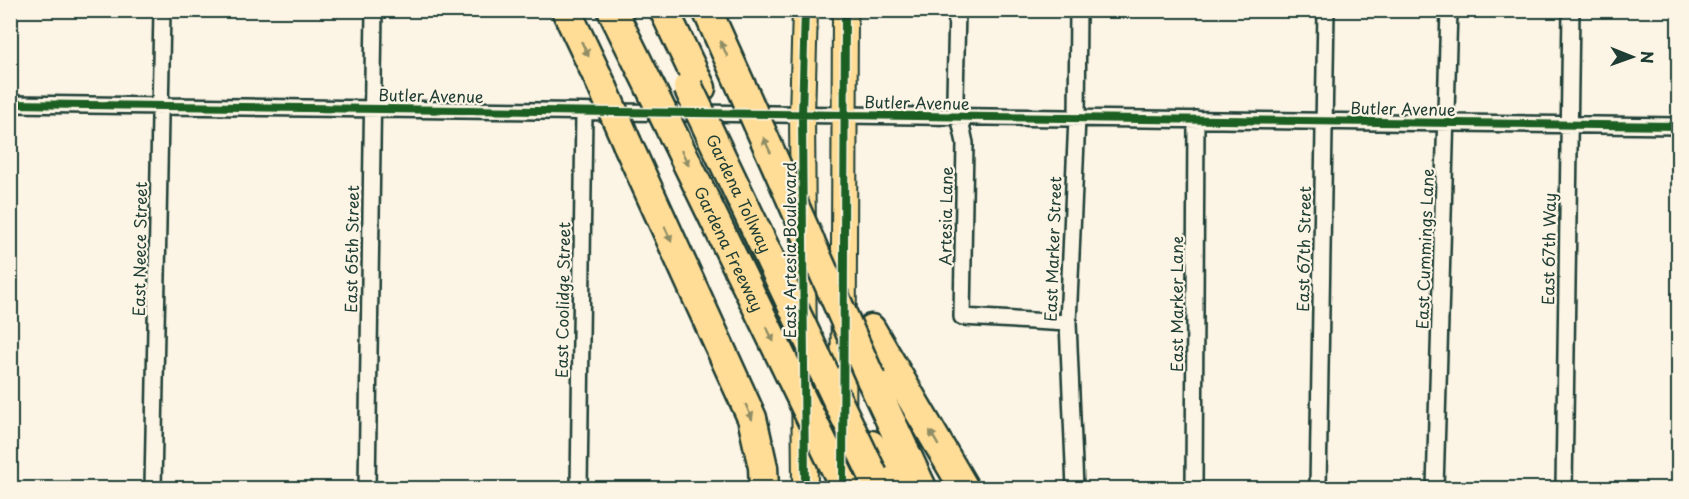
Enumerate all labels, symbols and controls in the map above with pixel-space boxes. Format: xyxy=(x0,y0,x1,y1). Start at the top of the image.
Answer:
north arrow xyxy=(1602,27,1662,87)
one-way arrow xyxy=(719,40,729,58)
one-way arrow xyxy=(580,41,589,58)
text: N xyxy=(1636,51,1660,64)
street label: Butler Avenue xyxy=(378,82,484,108)
street label: Butler Avenue xyxy=(864,89,970,115)
street label: Butler Avenue xyxy=(1350,95,1456,121)
street label: Gardena Tollway xyxy=(701,130,778,257)
one-way arrow xyxy=(763,136,772,153)
one-way arrow xyxy=(681,150,690,167)
street label: East Artesia Boulevard xyxy=(777,162,801,338)
street label: Artesia Lane xyxy=(932,166,958,266)
street label: East Cummings Lane xyxy=(1409,168,1439,330)
street label: East Marker Street xyxy=(1037,175,1067,322)
street label: East Neece Street xyxy=(126,181,152,317)
street label: Gardena Freeway xyxy=(689,182,770,315)
street label: East 65th Street xyxy=(338,184,364,313)
street label: East 67th Street xyxy=(1290,185,1316,312)
street label: East 67th Way xyxy=(1535,193,1561,305)
street label: East Coolidge Street xyxy=(549,221,575,378)
one-way arrow xyxy=(664,226,673,243)
street label: East Marker Lane xyxy=(1164,236,1188,372)
one-way arrow xyxy=(766,325,775,342)
one-way arrow xyxy=(744,403,754,421)
one-way arrow xyxy=(929,430,940,446)

